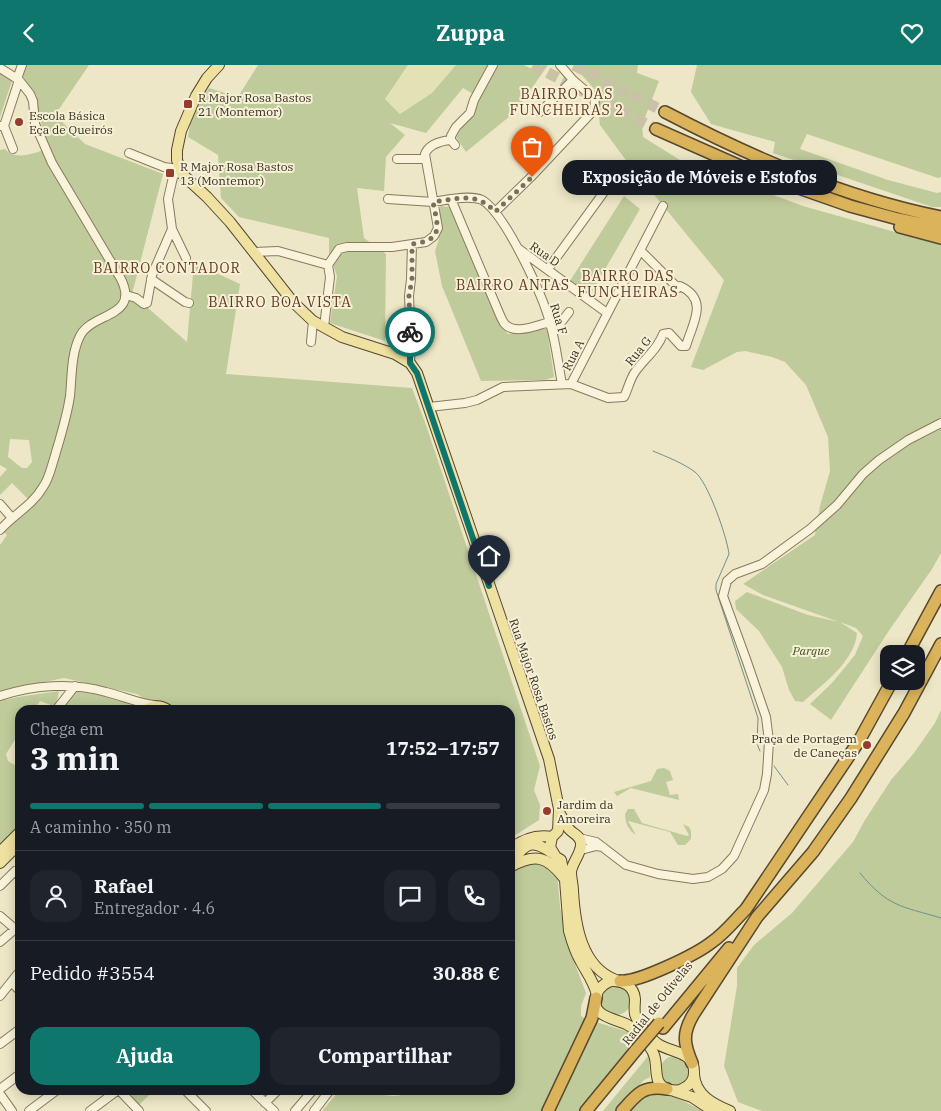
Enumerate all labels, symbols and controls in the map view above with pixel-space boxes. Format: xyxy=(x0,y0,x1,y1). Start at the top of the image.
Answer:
text: Zuppa xyxy=(436,18,505,47)
icon: back xyxy=(15,19,43,47)
icon: heart xyxy=(898,19,926,47)
district label: BAIRRO DAS FUNCHEIRAS 2 xyxy=(510,85,624,119)
place label: R Major Rosa Bastos 21 (Montemor) xyxy=(198,90,312,119)
marker: R Major Rosa Bastos 21 (Montemor) xyxy=(182,98,194,110)
place label: Escola Básica Eça de Queirós xyxy=(29,108,113,137)
marker: Escola Básica Eça de Queirós xyxy=(13,116,25,128)
pin xyxy=(511,126,553,177)
icon: bag xyxy=(518,133,546,161)
place label: R Major Rosa Bastos 13 (Montemor) xyxy=(180,159,294,188)
callout: Exposição de Móveis e Estofos xyxy=(562,159,837,195)
marker: R Major Rosa Bastos 13 (Montemor) xyxy=(164,167,176,179)
text: Exposição de Móveis e Estofos xyxy=(582,167,817,187)
street label: Rua D xyxy=(527,238,563,270)
district label: BAIRRO CONTADOR xyxy=(93,259,241,277)
district label: BAIRRO DAS FUNCHEIRAS xyxy=(577,267,679,301)
district label: BAIRRO ANTAS xyxy=(456,276,570,294)
district label: BAIRRO BOA VISTA xyxy=(208,293,352,311)
street label: Rua F xyxy=(547,301,571,337)
courier xyxy=(385,307,435,357)
icon: bike xyxy=(396,318,424,346)
street label: Rua G xyxy=(622,333,655,369)
street label: Rua A xyxy=(559,336,588,373)
pin xyxy=(468,535,510,586)
icon: home xyxy=(475,542,503,570)
street label: Rua Major Rosa Bastos xyxy=(506,616,562,742)
park label: Parque xyxy=(792,643,830,658)
map controls xyxy=(880,645,925,690)
button: layers xyxy=(880,645,925,690)
text: Chega em xyxy=(30,719,104,739)
place label: Praça de Portagem de Caneças xyxy=(751,731,858,760)
text: 17:52–17:57 xyxy=(386,736,500,760)
text: 3 min xyxy=(30,737,120,779)
marker: Praça de Portagem de Caneças xyxy=(861,739,873,751)
place label: Jardim da Amoreira xyxy=(557,797,614,826)
marker: Jardim da Amoreira xyxy=(541,805,553,817)
text: A caminho · 350 m xyxy=(30,817,172,837)
button: person xyxy=(30,870,82,922)
button: chat xyxy=(384,870,436,922)
button: phone xyxy=(448,870,500,922)
text: Rafael xyxy=(94,874,154,898)
text: Entregador · 4.6 xyxy=(94,898,215,918)
street label: Radial de Odivelas xyxy=(619,958,695,1048)
text: Pedido #3554 xyxy=(30,961,155,985)
text: 30.88 € xyxy=(433,961,500,985)
button: Ajuda xyxy=(30,1027,260,1085)
button: Compartilhar xyxy=(270,1027,500,1085)

